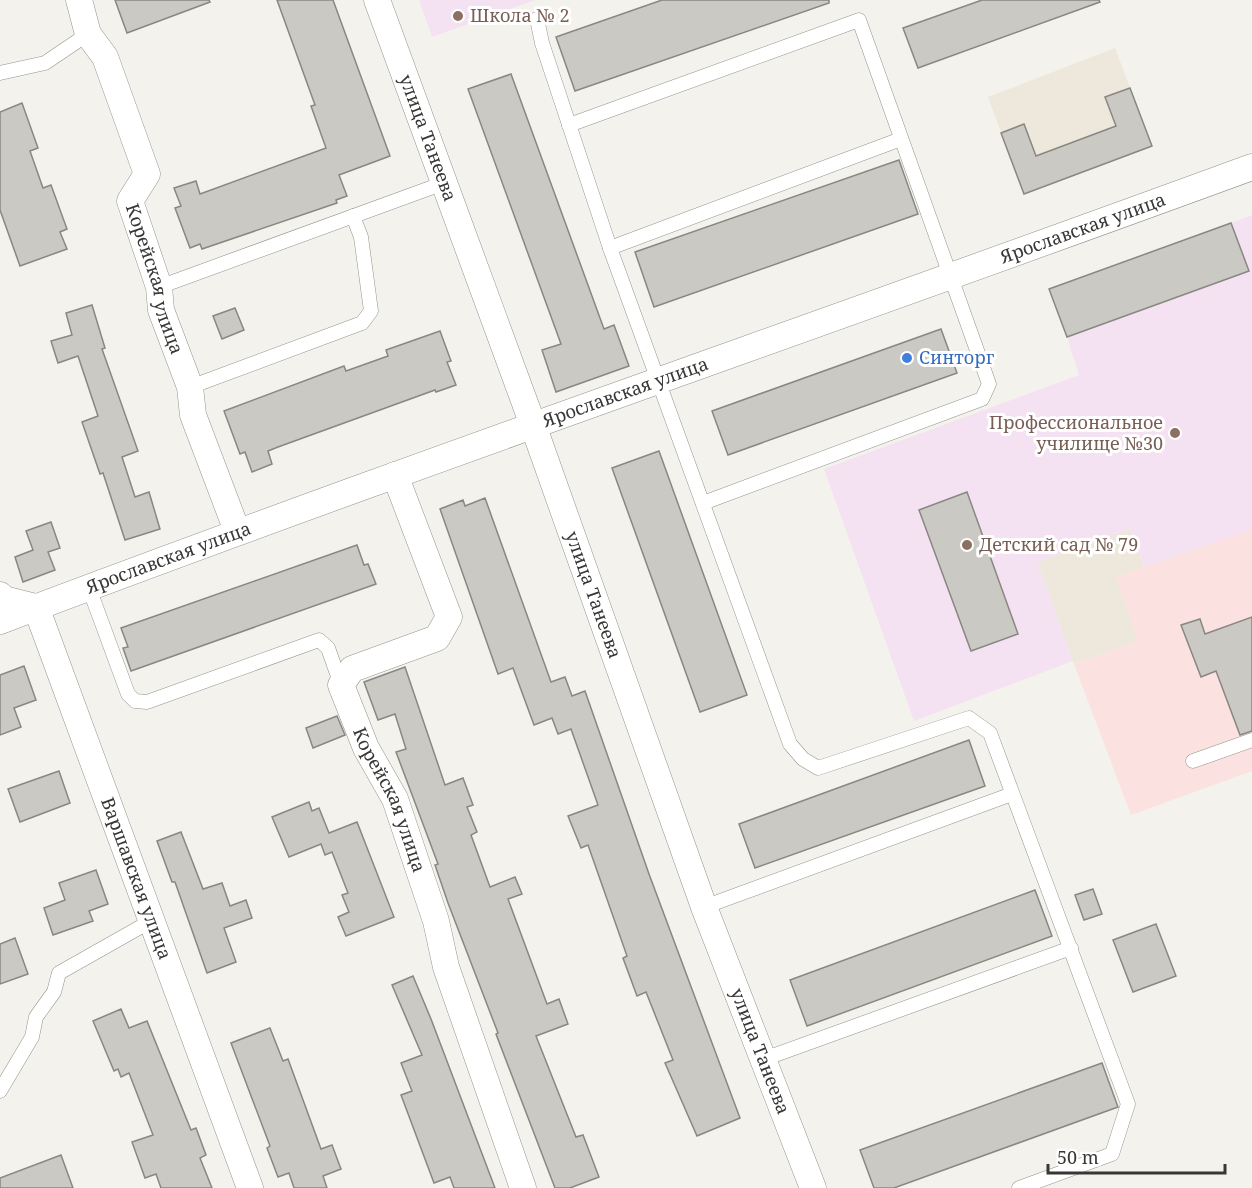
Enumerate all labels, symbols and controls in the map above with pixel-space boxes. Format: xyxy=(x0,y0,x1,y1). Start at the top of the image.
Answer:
place label: Школа № 2 xyxy=(470,3,570,27)
marker: Школа № 2 xyxy=(451,9,465,23)
street label: улица Танеева xyxy=(394,71,463,204)
street label: Ярославская улица xyxy=(996,187,1169,269)
street label: Корейская улица xyxy=(121,200,190,357)
place label: Синторг xyxy=(919,345,995,369)
street label: Ярославская улица xyxy=(538,351,711,432)
marker: Синторг xyxy=(900,351,914,365)
place label: Профессиональное училище №30 xyxy=(989,410,1163,455)
marker: Профессиональное училище №30 xyxy=(1168,426,1182,440)
street label: Ярославская улица xyxy=(81,516,254,599)
street label: улица Танеева xyxy=(561,528,628,661)
place label: Детский сад № 79 xyxy=(979,532,1138,556)
marker: Детский сад № 79 xyxy=(960,538,974,552)
street label: Корейская улица xyxy=(348,724,432,875)
street label: Варшавская улица xyxy=(96,794,178,963)
street label: улица Танеева xyxy=(726,984,796,1118)
scale bar xyxy=(1048,1137,1225,1175)
text: 50 m xyxy=(1057,1145,1099,1169)

